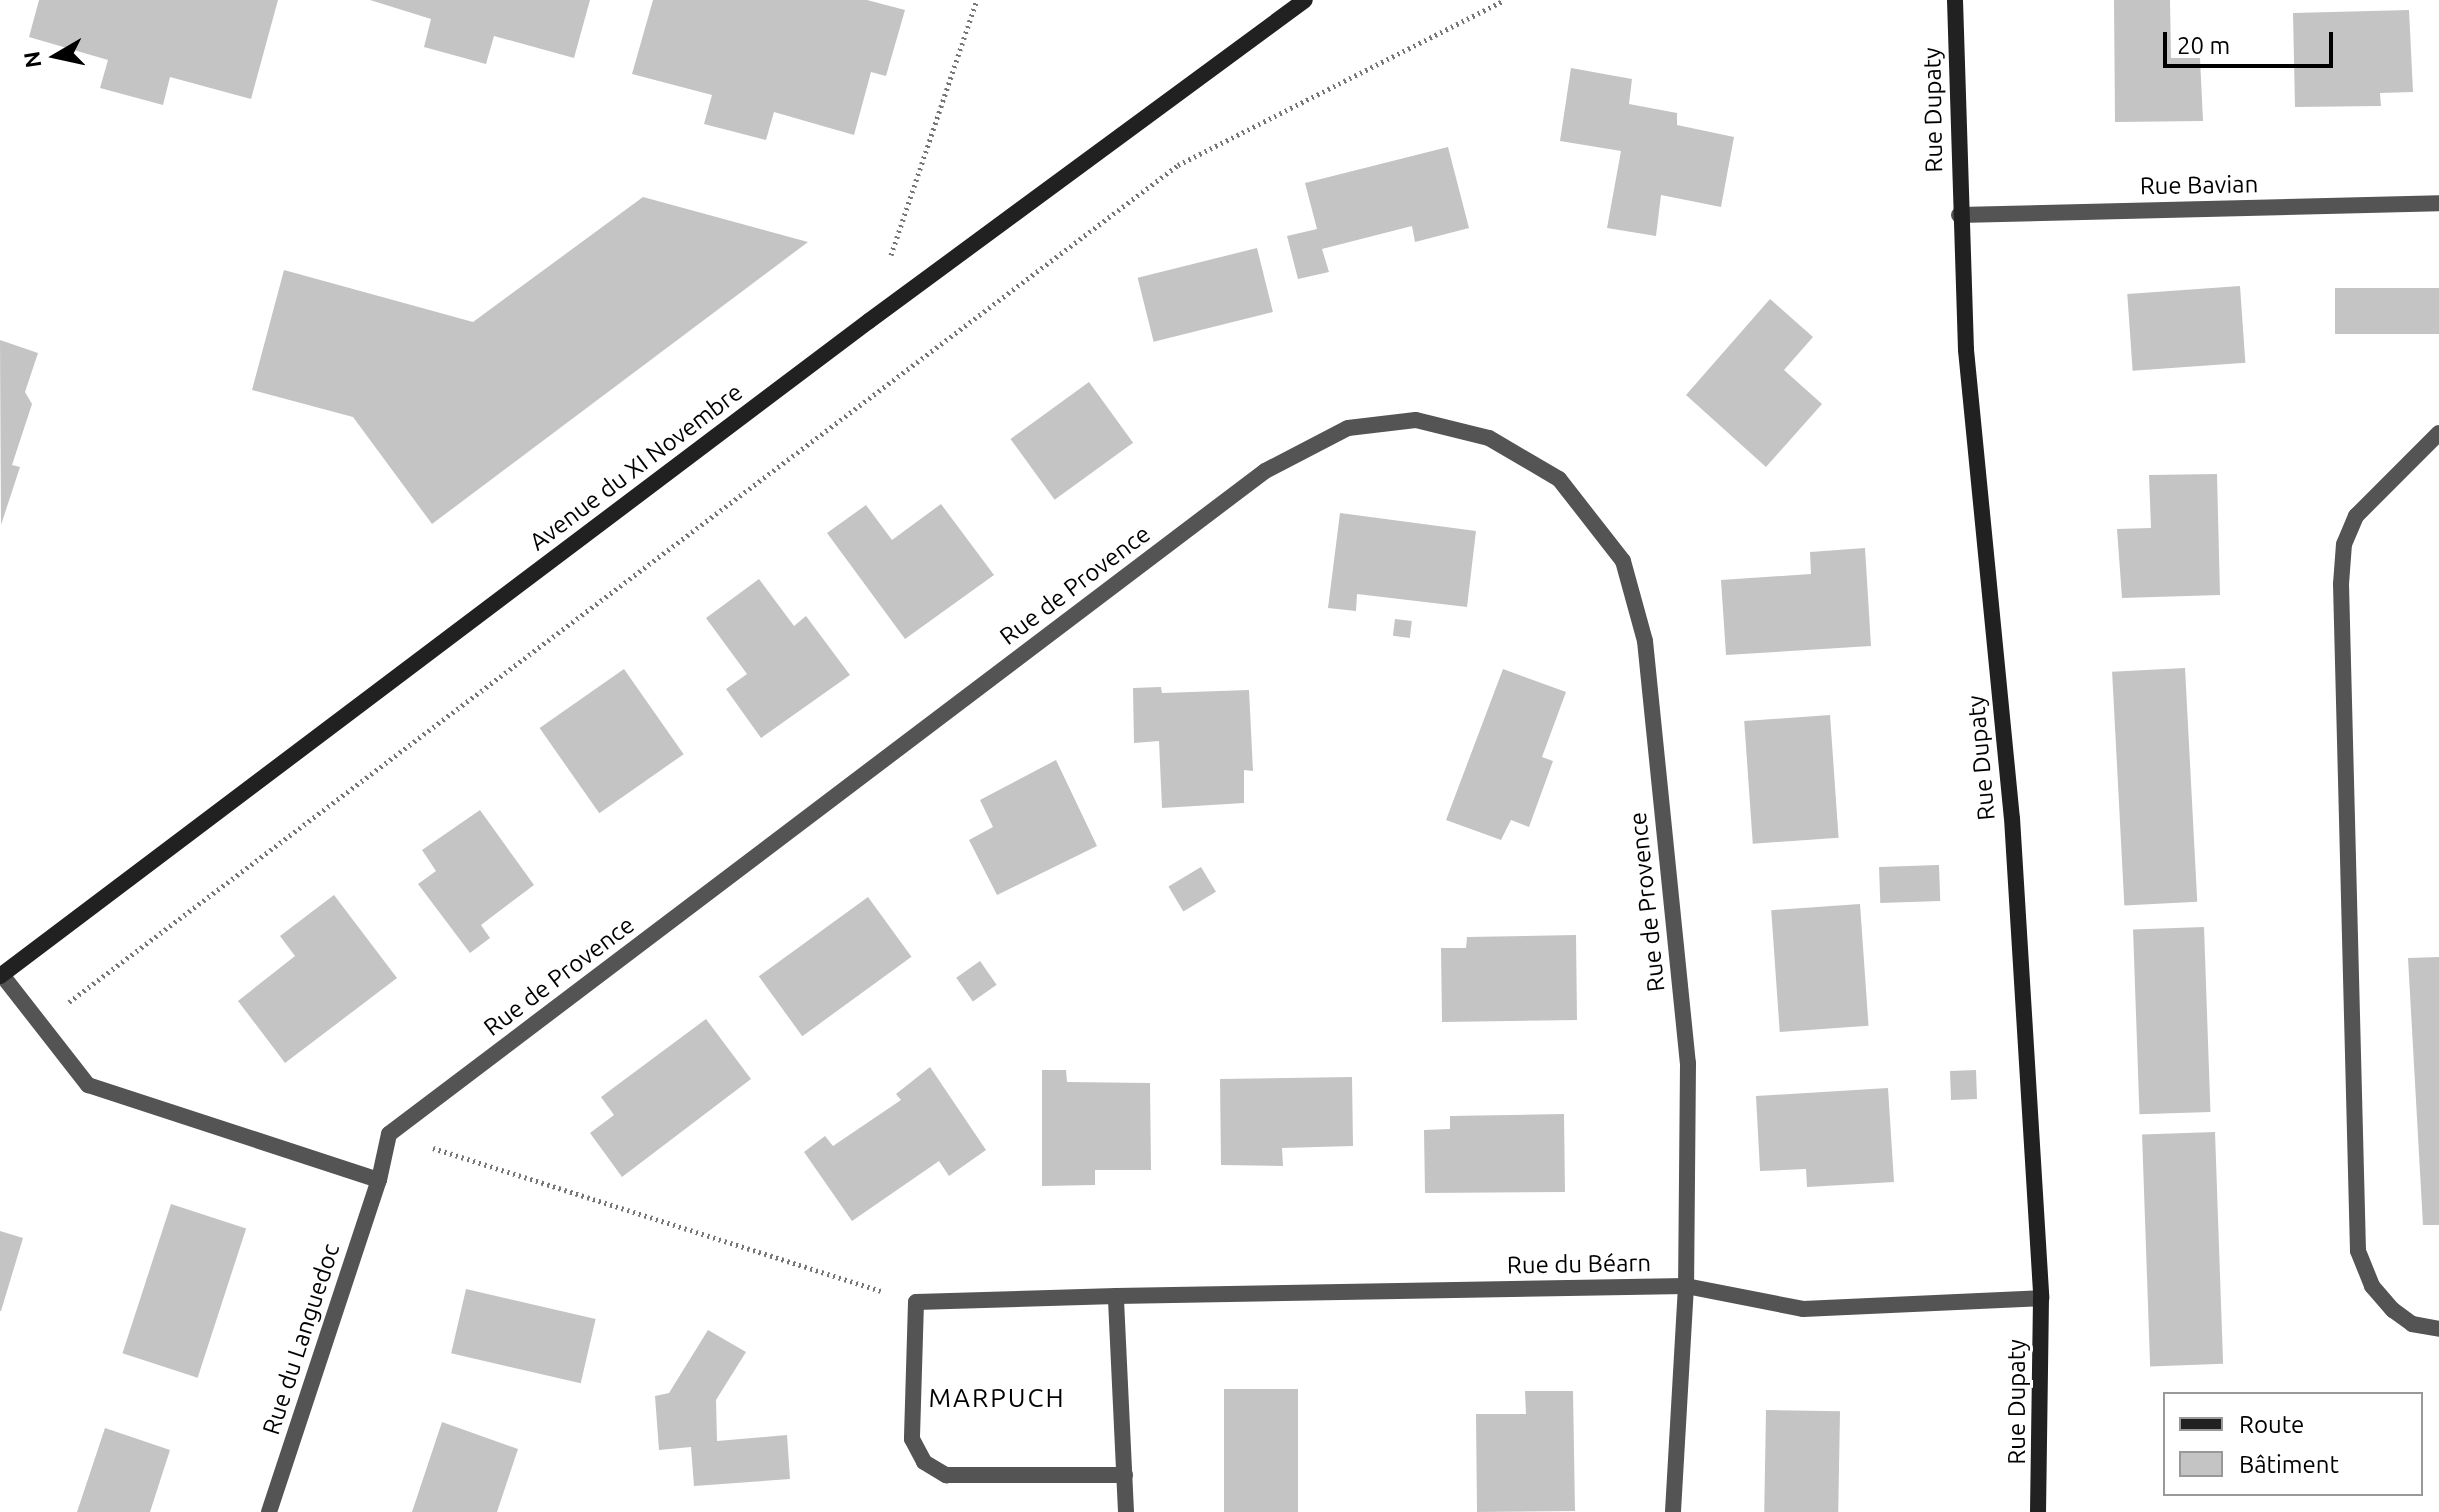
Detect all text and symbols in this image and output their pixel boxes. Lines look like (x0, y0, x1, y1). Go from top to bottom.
north arrow (16, 16, 96, 96)
scale bar (2167, 16, 2337, 66)
text: 20 m (2177, 32, 2230, 59)
street label: Rue Dupaty (1918, 47, 1948, 173)
text: N (18, 50, 45, 70)
street label: Rue Bavian (2139, 170, 2259, 200)
street label: Avenue du XI Novembre (524, 378, 748, 556)
street label: Rue de Provence (994, 519, 1156, 651)
street label: Rue Dupaty (1961, 694, 2001, 822)
street label: Rue de Provence (1623, 811, 1671, 993)
street label: Rue de Provence (478, 910, 640, 1042)
street label: Rue du Languedoc (257, 1240, 345, 1438)
street label: Rue du Béarn (1507, 1248, 1651, 1280)
street label: Rue Dupaty (2003, 1339, 2031, 1465)
district label: MARPUCH (928, 1382, 1066, 1414)
legend (2163, 1392, 2423, 1496)
text: Route (2239, 1411, 2304, 1438)
text: Bâtiment (2239, 1451, 2339, 1478)

